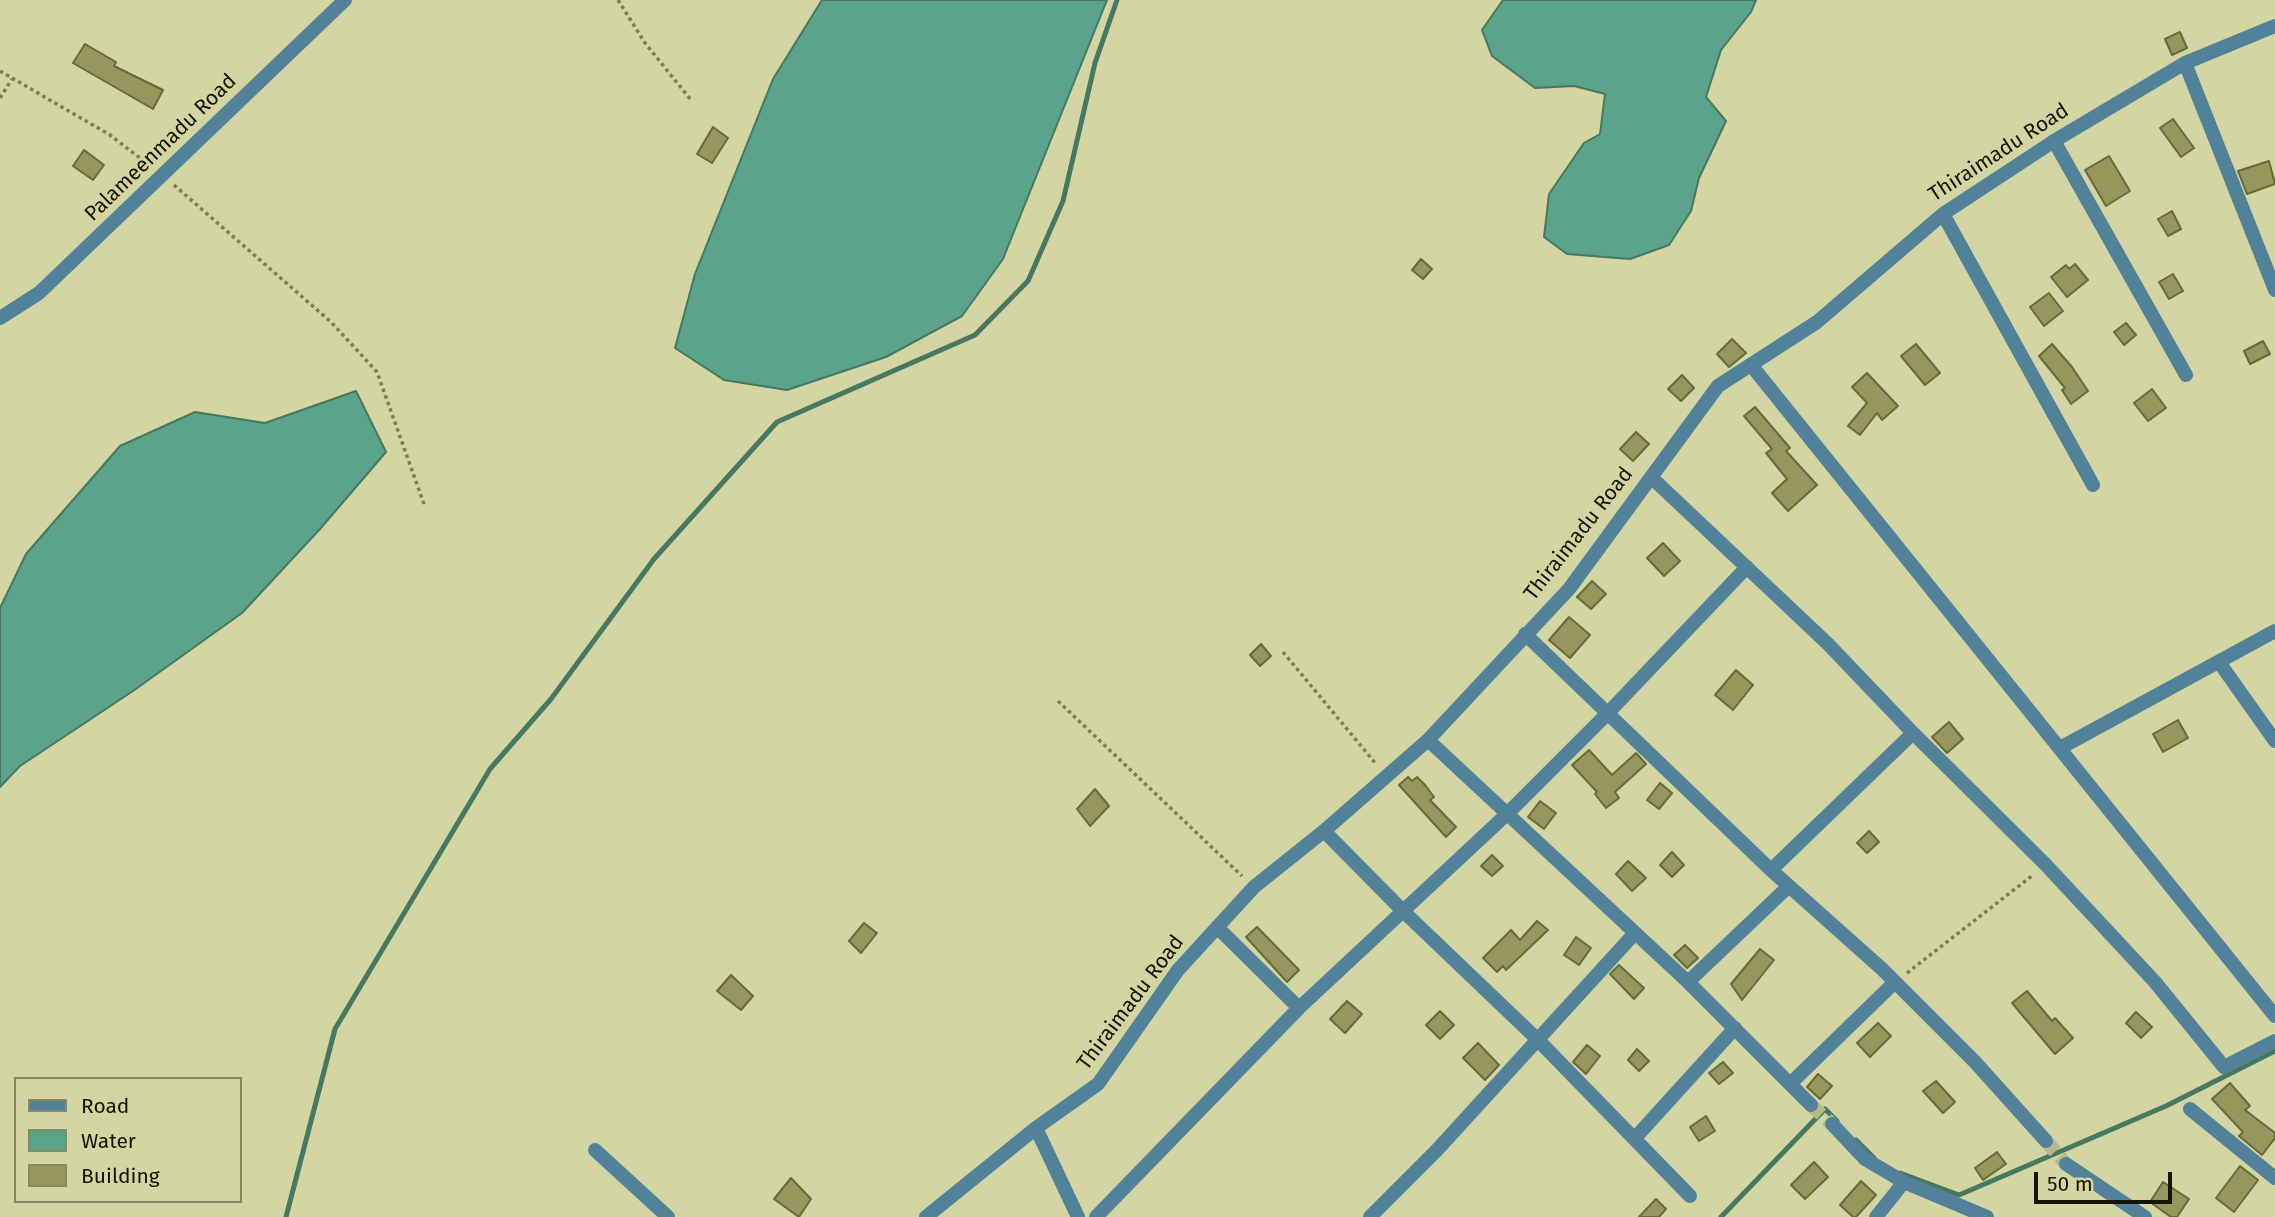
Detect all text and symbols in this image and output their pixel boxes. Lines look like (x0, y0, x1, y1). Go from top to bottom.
street label: Palameenmadu Road (80, 69, 242, 227)
street label: Thiraimadu Road (1924, 98, 2074, 208)
street label: Thiraimadu Road (1519, 462, 1639, 606)
street label: Thiraimadu Road (1072, 931, 1190, 1075)
legend (14, 1077, 242, 1203)
text: Road (81, 1093, 129, 1119)
text: Water (81, 1128, 136, 1154)
scale bar (2037, 1158, 2175, 1202)
text: Building (81, 1163, 160, 1189)
text: 50 m (2047, 1171, 2093, 1197)

